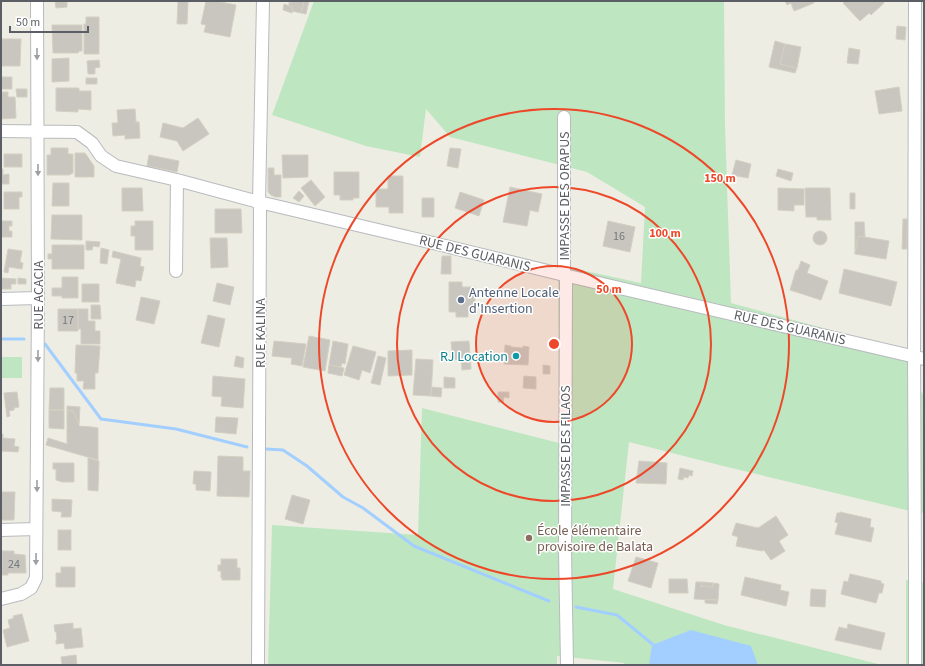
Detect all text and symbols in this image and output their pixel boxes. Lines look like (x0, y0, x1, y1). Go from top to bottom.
scale bar (10, 8, 88, 34)
text: 50 m (16, 14, 40, 31)
one-way arrow (34, 48, 40, 61)
street label: IMPASSE DES ORAPUS (555, 131, 575, 261)
one-way arrow (35, 164, 41, 177)
text: 150 m (704, 170, 736, 187)
text: 100 m (649, 225, 681, 242)
house number: 16 (613, 228, 625, 245)
street label: RUE DES GUARANIS (417, 230, 533, 277)
street label: RUE ACACIA (29, 260, 49, 330)
text: 50 m (596, 281, 622, 298)
place label: Antenne Locale d'Insertion (469, 283, 559, 319)
marker: Antenne Locale d'Insertion (456, 295, 466, 305)
street label: RUE KALINA (251, 298, 271, 368)
street label: RUE DES GUARANIS (732, 305, 848, 351)
house number: 17 (62, 312, 74, 329)
centre of rings (547, 337, 561, 351)
place label: RJ Location (440, 347, 508, 367)
one-way arrow (35, 350, 41, 363)
marker: RJ Location (511, 351, 521, 361)
street label: IMPASSE DES FILAOS (556, 385, 576, 507)
one-way arrow (34, 480, 40, 493)
place label: École élémentaire provisoire de Balata (537, 521, 653, 557)
marker: École élémentaire provisoire de Balata (524, 533, 534, 543)
one-way arrow (33, 553, 39, 566)
house number: 24 (8, 556, 20, 573)

